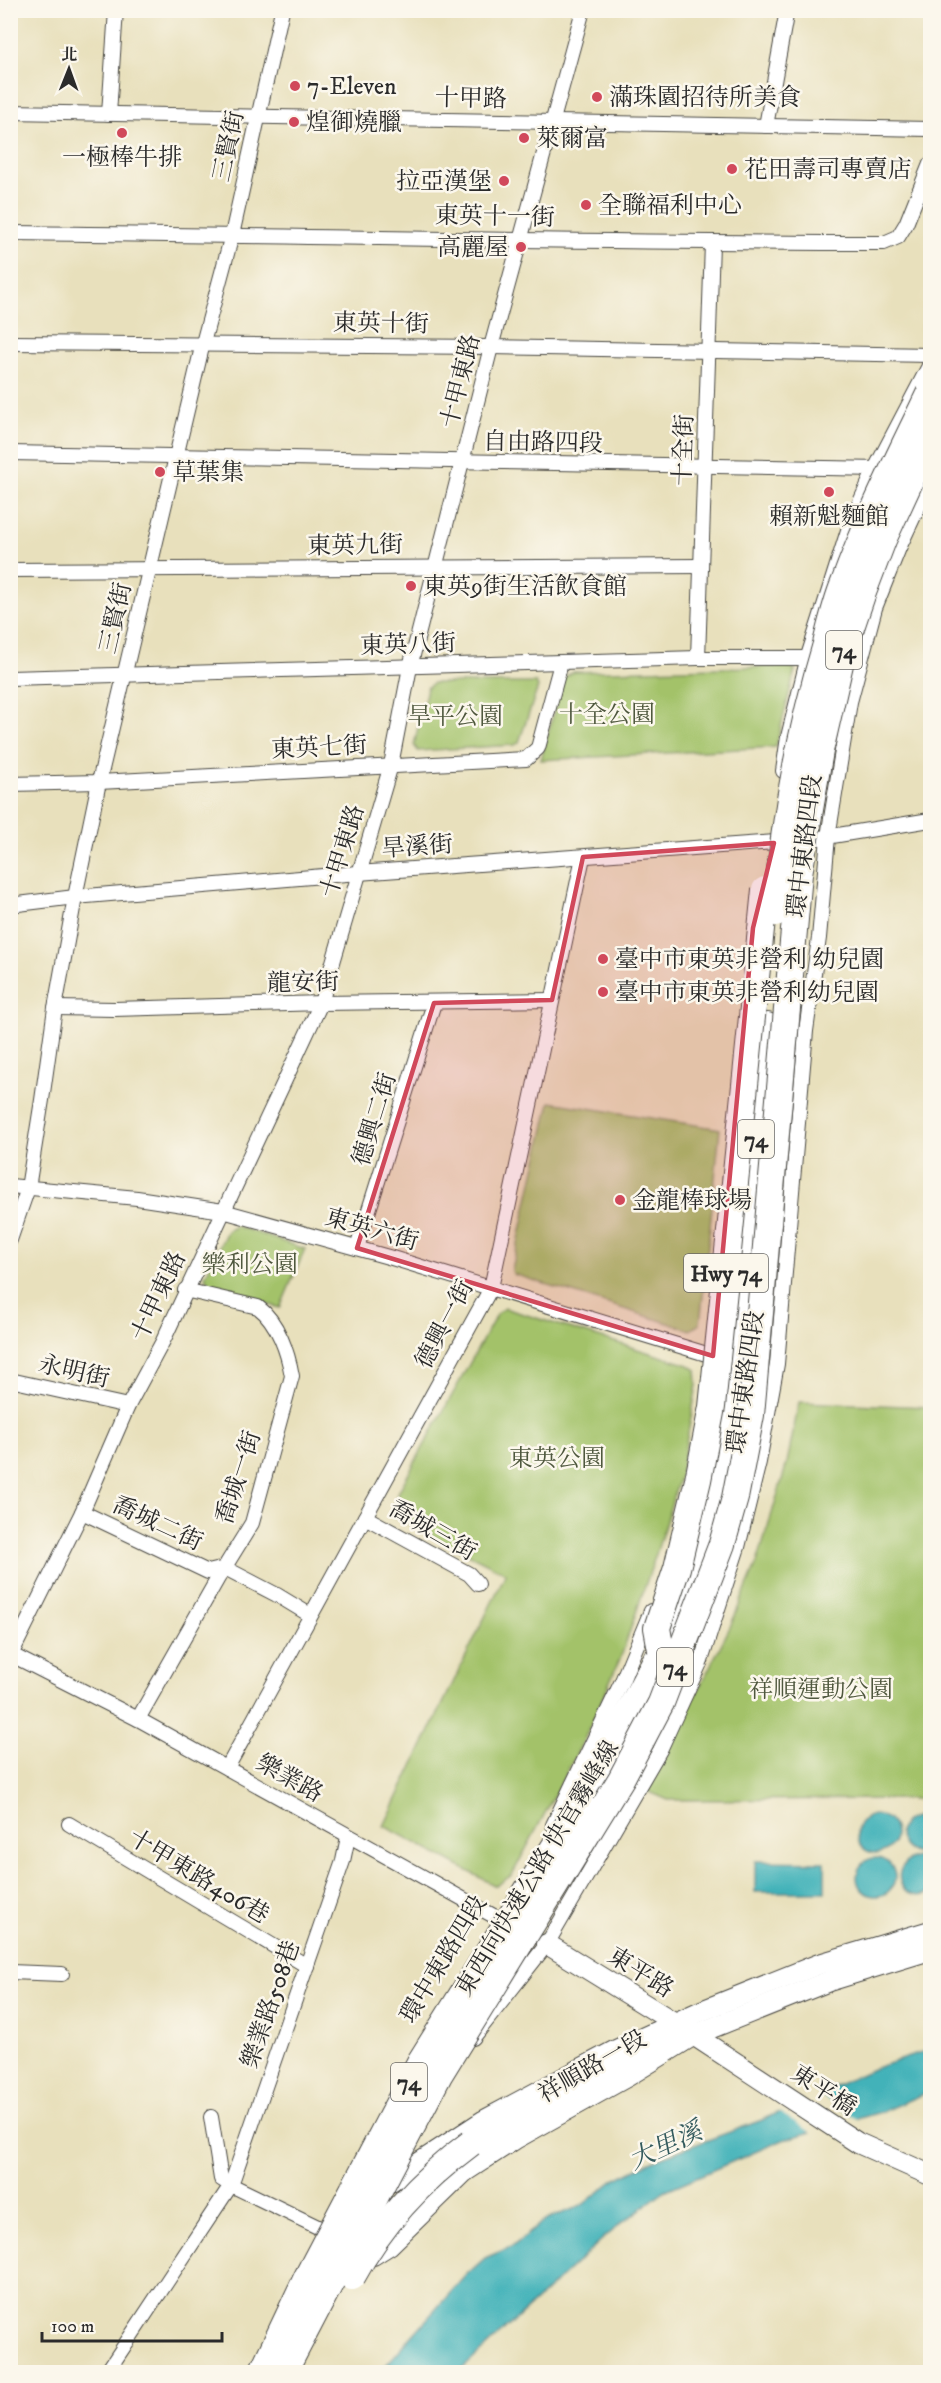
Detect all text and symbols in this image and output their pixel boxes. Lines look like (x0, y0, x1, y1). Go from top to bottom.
north arrow (39, 39, 99, 99)
text: 北 (61, 45, 77, 65)
place label: 7-Eleven (307, 72, 397, 102)
marker: 7-Eleven (288, 79, 302, 93)
street label: 十甲路 (435, 83, 507, 115)
place label: 滿珠園招待所美食 (609, 83, 801, 113)
marker: 滿珠園招待所美食 (590, 90, 604, 104)
street label: 三賢街 (207, 108, 251, 185)
place label: 煌御燒臘 (306, 108, 402, 138)
marker: 煌御燒臘 (287, 115, 301, 129)
place label: 萊爾富 (536, 124, 608, 154)
marker: 一極棒牛排 (115, 126, 129, 140)
marker: 萊爾富 (517, 131, 531, 145)
place label: 一極棒牛排 (62, 143, 182, 173)
place label: 花田壽司專賣店 (744, 155, 912, 185)
marker: 花田壽司專賣店 (725, 162, 739, 176)
place label: 拉亞漢堡 (396, 167, 492, 197)
marker: 拉亞漢堡 (497, 174, 511, 188)
place label: 全聯福利中心 (598, 191, 742, 221)
marker: 全聯福利中心 (579, 198, 593, 212)
street label: 東英十一街 (435, 201, 555, 233)
place label: 高麗屋 (437, 233, 509, 263)
marker: 高麗屋 (514, 240, 528, 254)
street label: 東英十街 (333, 308, 429, 340)
street label: 十甲東路 (435, 331, 487, 431)
street label: 十全街 (668, 414, 700, 487)
street label: 自由路四段 (483, 427, 603, 459)
place label: 草葉集 (172, 458, 244, 488)
marker: 草葉集 (153, 465, 167, 479)
marker: 賴新魁麵館 (822, 485, 836, 499)
place label: 賴新魁麵館 (769, 502, 889, 532)
street label: 東英九街 (307, 530, 403, 562)
place label: 東英9街生活飲食館 (423, 572, 627, 602)
marker: 東英9街生活飲食館 (404, 579, 418, 593)
street label: 三賢街 (93, 580, 139, 657)
street label: 東英八街 (360, 628, 457, 662)
road number: 74 (826, 631, 862, 669)
park label: 十全公園 (559, 700, 655, 730)
park label: 旱平公園 (407, 702, 503, 732)
street label: 東英七街 (270, 731, 368, 765)
street label: 環中東路四段 (781, 773, 829, 919)
street label: 十甲東路 (315, 801, 371, 902)
street label: 旱溪街 (380, 830, 454, 864)
place label: 臺中市東英非營利 幼兒園 (615, 945, 884, 975)
marker: 臺中市東英非營利 幼兒園 (596, 952, 610, 966)
street label: 龍安街 (267, 967, 339, 999)
place label: 臺中市東英非營利幼兒園 (615, 978, 879, 1008)
marker: 臺中市東英非營利幼兒園 (596, 985, 610, 999)
street label: 德興二街 (347, 1069, 403, 1170)
road number: 74 (738, 1120, 774, 1158)
place label: 金龍棒球場 (632, 1186, 752, 1216)
marker: 金龍棒球場 (613, 1193, 627, 1207)
street label: 東英六街 (321, 1202, 422, 1258)
street label: 十甲東路 (125, 1247, 193, 1346)
park label: 樂利公園 (202, 1250, 298, 1280)
road number: Hwy 74 (684, 1254, 768, 1292)
street label: 德興一街 (409, 1275, 481, 1374)
street label: 環中東路四段 (721, 1309, 771, 1456)
street label: 永明街 (35, 1349, 112, 1395)
street label: 喬城一街 (210, 1427, 268, 1528)
park label: 東英公園 (509, 1444, 605, 1474)
street label: 喬城二街 (108, 1490, 207, 1558)
street label: 喬城三街 (383, 1494, 482, 1568)
road number: 74 (657, 1648, 693, 1686)
park label: 祥順運動公園 (749, 1675, 893, 1705)
street label: 東西向快速公路 快官霧峰線 (450, 1735, 626, 2002)
street label: 樂業路 (251, 1748, 328, 1809)
street label: 十甲東路406巷 (123, 1823, 274, 1931)
street label: 環中東路四段 (394, 1890, 494, 2029)
street label: 樂業路508巷 (235, 1937, 307, 2072)
street label: 東平路 (602, 1941, 679, 2005)
street label: 祥順路一段 (533, 2024, 652, 2110)
street label: 東平橋 (785, 2059, 862, 2123)
road number: 74 (391, 2063, 427, 2101)
water label: 大里溪 (623, 2114, 711, 2178)
scale bar (42, 2305, 222, 2343)
text: 100 m (51, 2316, 94, 2338)

